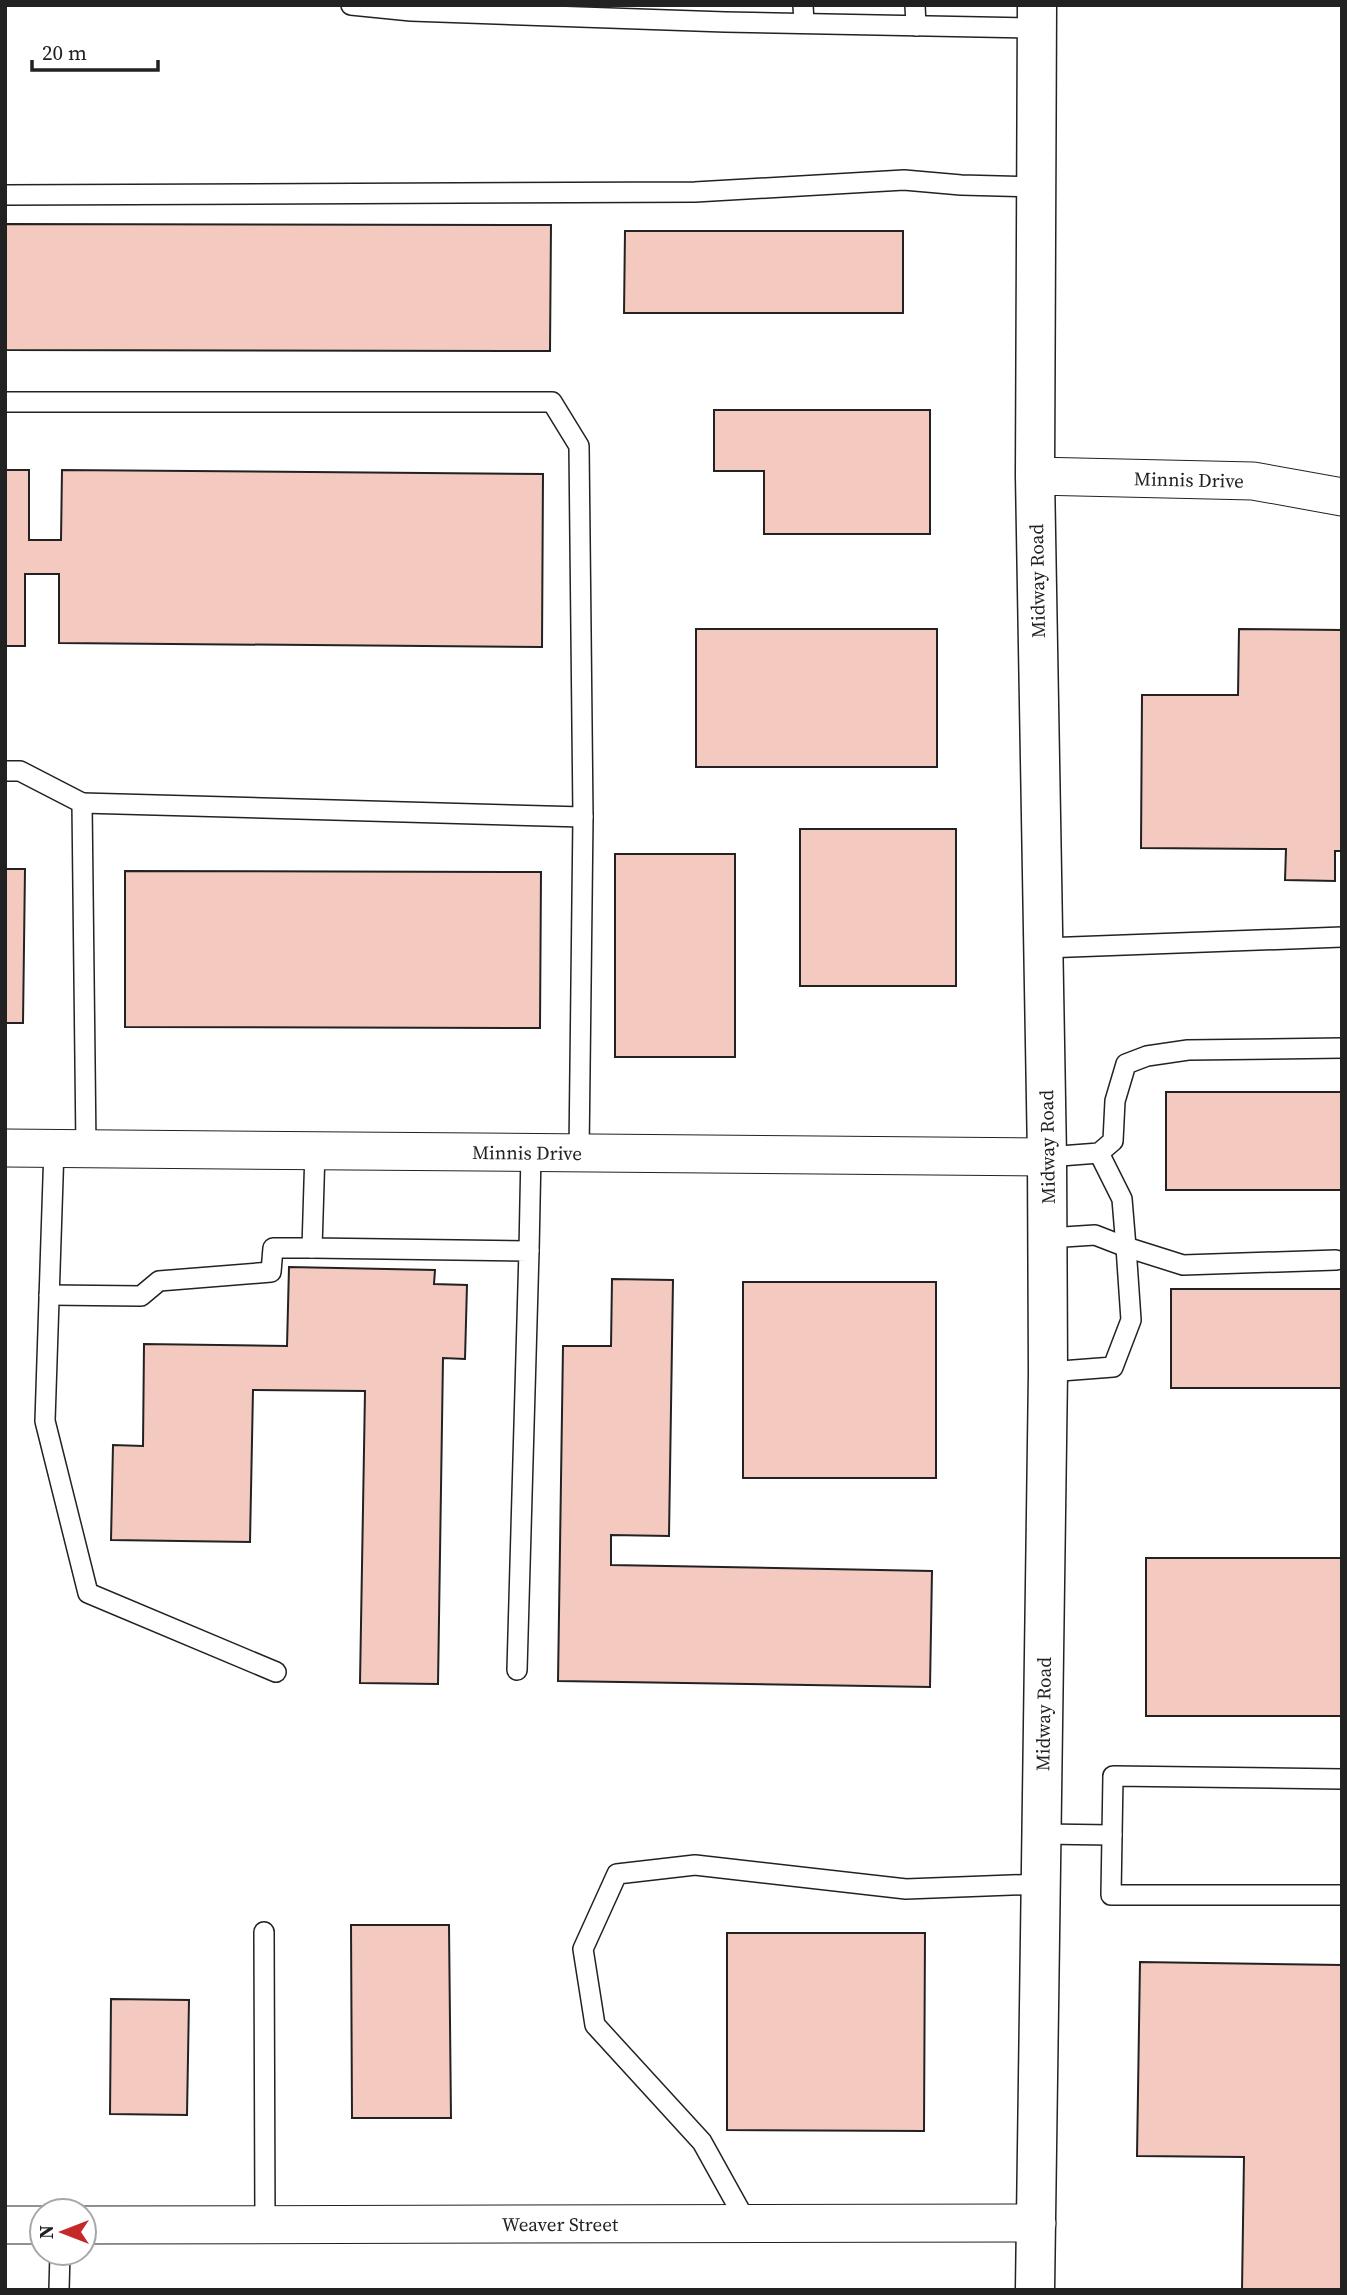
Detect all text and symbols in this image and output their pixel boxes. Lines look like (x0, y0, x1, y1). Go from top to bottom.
scale bar (32, 28, 158, 72)
text: 20 m (42, 38, 87, 67)
street label: Minnis Drive (1134, 465, 1244, 494)
street label: Midway Road (1023, 523, 1051, 638)
street label: Midway Road (1033, 1089, 1061, 1204)
street label: Minnis Drive (472, 1139, 582, 1166)
street label: Midway Road (1029, 1656, 1057, 1771)
north arrow (28, 2197, 98, 2267)
street label: Weaver Street (502, 2211, 619, 2237)
text: N (33, 2225, 59, 2239)

